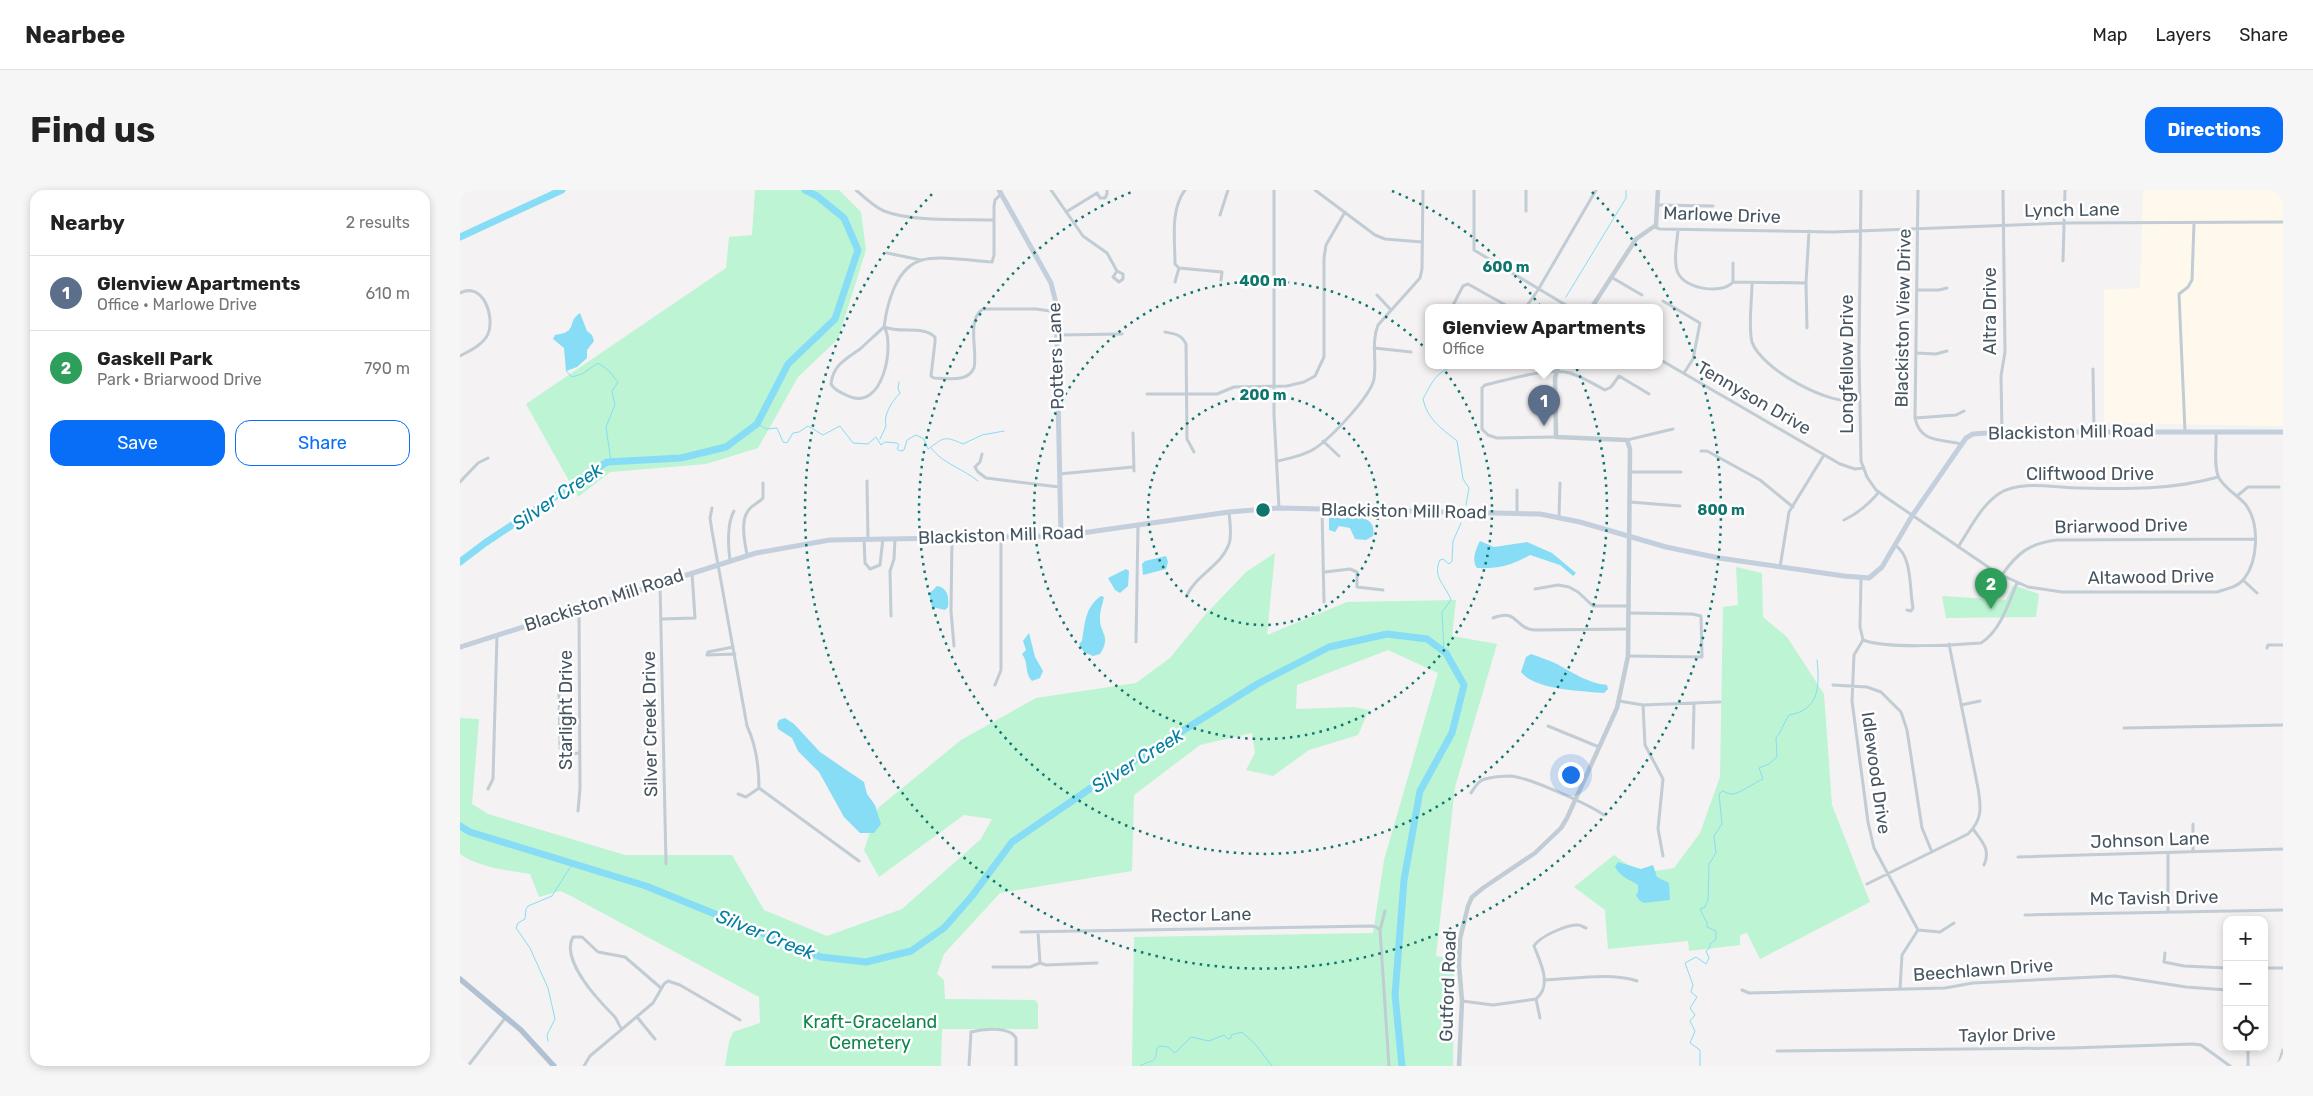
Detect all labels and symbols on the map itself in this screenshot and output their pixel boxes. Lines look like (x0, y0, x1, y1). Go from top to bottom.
street label: Lynch Lane (2024, 198, 2120, 222)
street label: Marlowe Drive (1663, 202, 1781, 228)
street label: Blackiston View Drive (1890, 228, 1916, 408)
text: 600 m (1482, 258, 1530, 276)
street label: Altra Drive (1979, 267, 2001, 355)
text: 400 m (1239, 272, 1287, 290)
street label: Longfellow Drive (1836, 294, 1858, 434)
street label: Potters Lane (1043, 302, 1069, 410)
street label: Tennyson Drive (1693, 356, 1815, 440)
pin: 1 (1528, 385, 1560, 426)
text: 200 m (1239, 386, 1287, 404)
street label: Blackiston Mill Road (1988, 420, 2154, 444)
water label: Silver Creek (508, 458, 607, 535)
street label: Cliftwood Drive (2026, 463, 2154, 485)
street label: Blackiston Mill Road (1321, 499, 1487, 523)
centre of rings (1254, 501, 1272, 519)
text: 800 m (1697, 501, 1745, 519)
street label: Briarwood Drive (2054, 514, 2188, 538)
street label: Blackiston Mill Road (918, 521, 1084, 549)
street label: Blackiston Mill Road (522, 564, 686, 636)
street label: Altawood Drive (2087, 565, 2215, 589)
pin: 2 (1975, 568, 2007, 609)
street label: Starlight Drive (555, 650, 577, 770)
street label: Silver Creek Drive (638, 651, 662, 797)
street label: Idlewood Drive (1857, 711, 1895, 835)
water label: Silver Creek (1087, 723, 1188, 798)
your location (1558, 762, 1584, 788)
street label: Johnson Lane (2090, 827, 2210, 853)
street label: Mc Tavish Drive (2089, 886, 2219, 910)
street label: Rector Lane (1150, 903, 1252, 927)
water label: Silver Creek (713, 904, 819, 965)
street label: Gutford Road (1435, 930, 1461, 1042)
street label: Beechlawn Drive (1912, 954, 2054, 986)
park label: Kraft-Graceland Cemetery (803, 1011, 937, 1054)
street label: Taylor Drive (1958, 1023, 2056, 1047)

